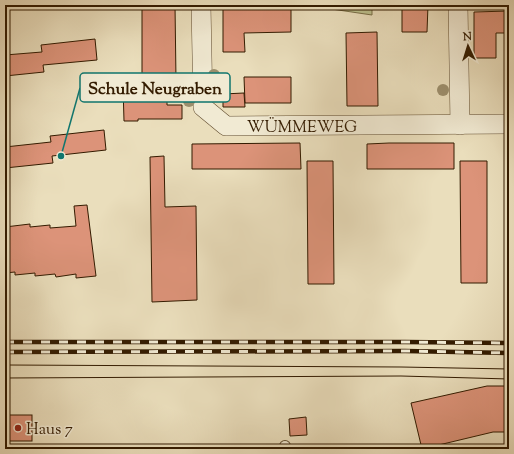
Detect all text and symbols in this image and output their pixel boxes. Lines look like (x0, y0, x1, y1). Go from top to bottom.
north arrow (448, 26, 488, 66)
text: N (461, 29, 473, 45)
callout: Schule Neugraben (80, 73, 230, 102)
text: Schule Neugraben (88, 78, 223, 102)
street label: WÜMMEWEG (247, 117, 357, 140)
place label: Haus 7 (26, 419, 73, 442)
marker: Haus 7 (13, 423, 23, 433)

